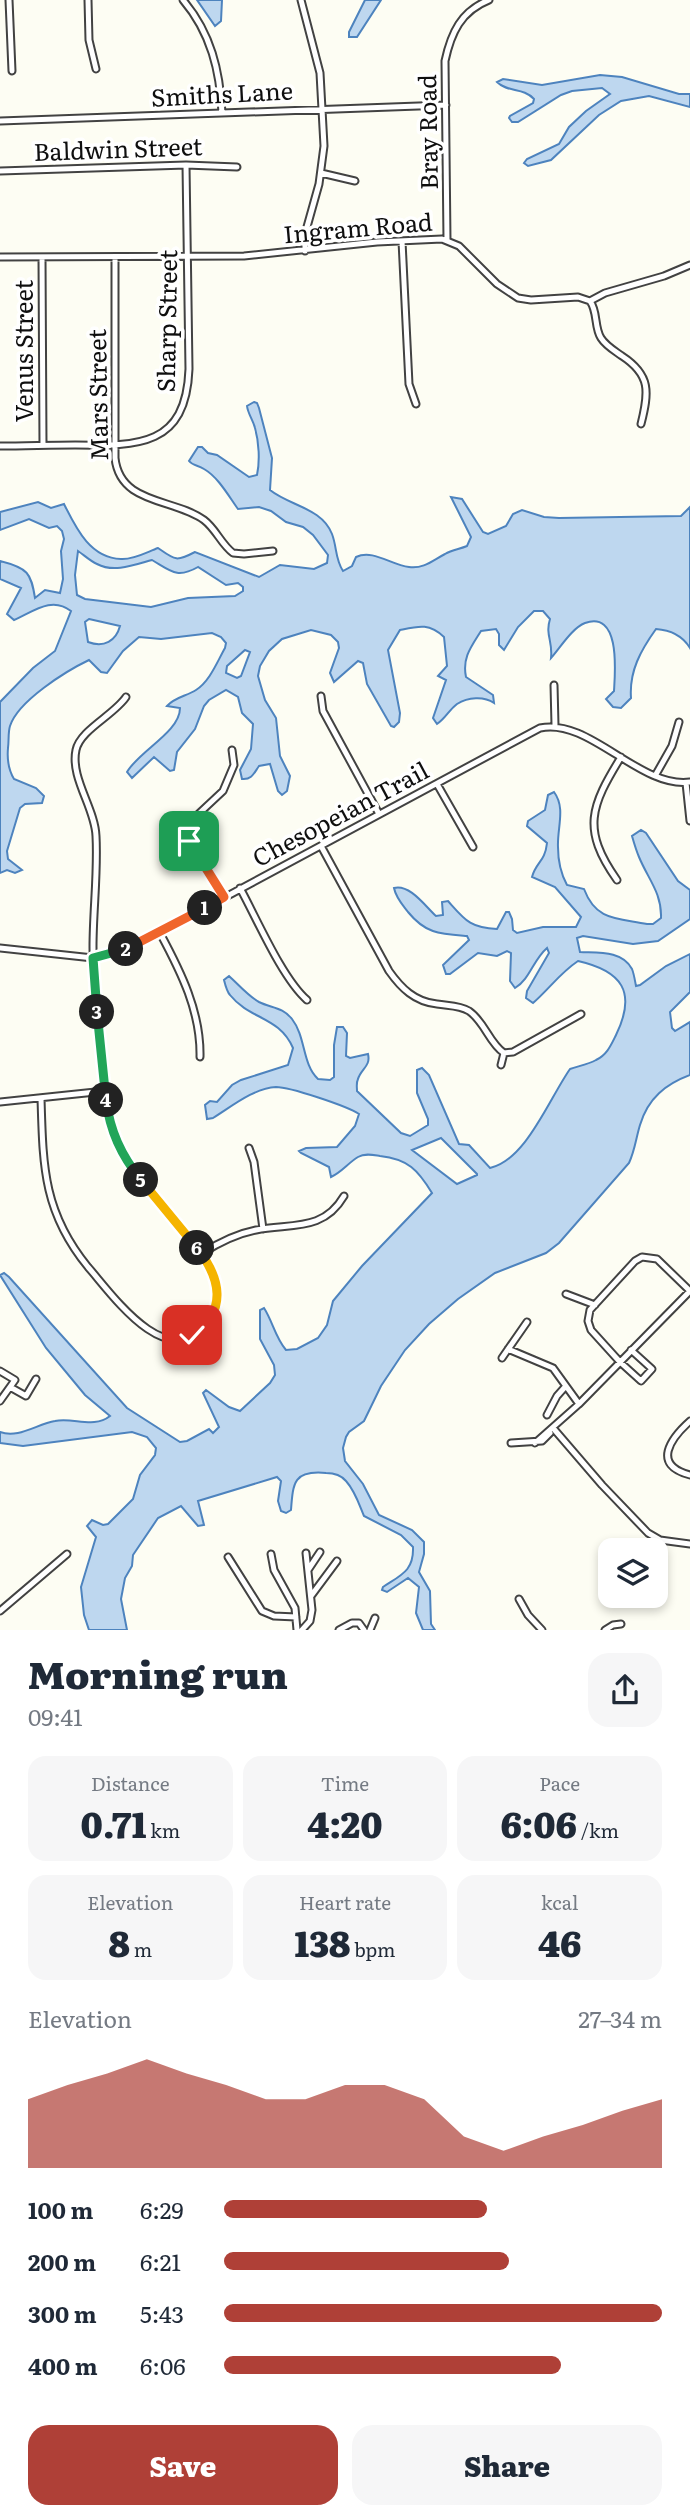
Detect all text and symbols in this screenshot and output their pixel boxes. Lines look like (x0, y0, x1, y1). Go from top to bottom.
street label: Smiths Lane (150, 71, 294, 114)
street label: Bray Road (408, 74, 445, 190)
street label: Baldwin Street (33, 127, 203, 168)
street label: Ingram Road (282, 203, 434, 250)
street label: Sharp Street (147, 249, 184, 393)
street label: Venus Street (5, 280, 40, 422)
street label: Mars Street (78, 328, 115, 461)
street label: Chesopeian Trail (245, 752, 434, 874)
pin (159, 811, 219, 871)
icon: arrive (170, 822, 208, 860)
pin: 1 (188, 890, 222, 926)
text: 1 (201, 893, 208, 921)
pin: 2 (108, 932, 144, 967)
text: 2 (120, 934, 131, 962)
pin: 3 (80, 995, 114, 1030)
text: 3 (91, 997, 102, 1025)
pin: 4 (88, 1082, 124, 1118)
text: 4 (100, 1085, 111, 1113)
pin: 5 (124, 1162, 158, 1198)
text: 5 (135, 1165, 146, 1193)
pin: 6 (180, 1230, 214, 1266)
text: 6 (191, 1233, 202, 1261)
pin (162, 1305, 222, 1365)
icon: check (173, 1316, 211, 1354)
map controls (598, 1538, 668, 1608)
button: layers (598, 1538, 668, 1608)
text: Morning run (28, 1644, 288, 1701)
button: share (588, 1653, 662, 1727)
text: 09:41 (28, 1699, 83, 1733)
text: Distance (91, 1769, 170, 1797)
text: Time (321, 1769, 369, 1797)
text: Pace (539, 1769, 580, 1797)
text: 0.71 (81, 1797, 146, 1849)
text: 4:20 (307, 1797, 383, 1849)
text: 6:06 (500, 1797, 577, 1849)
text: km (146, 1816, 180, 1844)
text: /km (577, 1816, 619, 1844)
text: Elevation (87, 1888, 173, 1916)
text: Heart rate (299, 1888, 391, 1916)
text: kcal (541, 1888, 578, 1916)
text: 8 (109, 1916, 130, 1968)
text: 138 (295, 1916, 350, 1968)
text: 46 (538, 1916, 581, 1968)
text: m (130, 1935, 152, 1963)
text: bpm (350, 1935, 395, 1963)
text: Elevation (28, 2001, 132, 2035)
text: 27–34 m (578, 2001, 662, 2035)
text: 100 m (28, 2192, 93, 2226)
text: 6:29 (140, 2192, 183, 2226)
text: 200 m (28, 2244, 96, 2278)
text: 6:21 (140, 2244, 181, 2278)
text: 300 m (28, 2296, 97, 2330)
text: 5:43 (140, 2296, 184, 2330)
text: 400 m (28, 2348, 98, 2382)
text: 6:06 (140, 2348, 186, 2382)
button: Save (28, 2425, 338, 2505)
button: Share (352, 2425, 662, 2505)

